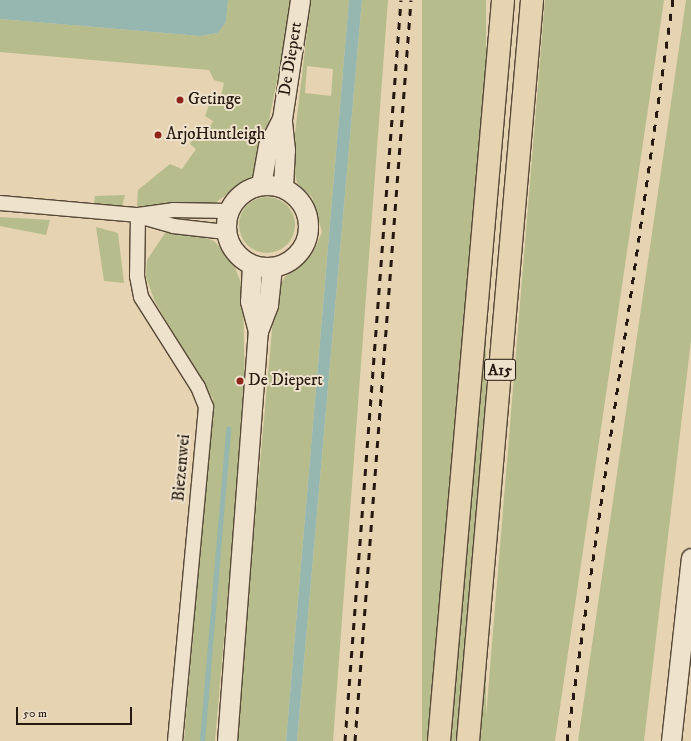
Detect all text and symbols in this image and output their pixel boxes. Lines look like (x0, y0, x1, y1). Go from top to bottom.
street label: De Diepert (275, 20, 307, 98)
place label: Getinge (188, 90, 241, 110)
marker: Getinge (175, 95, 185, 105)
place label: ArjoHuntleigh (166, 125, 265, 145)
marker: ArjoHuntleigh (153, 130, 163, 140)
road number: A15 (484, 356, 516, 384)
place label: De Diepert (248, 371, 323, 391)
marker: De Diepert (235, 376, 245, 386)
street label: Biezenwei (169, 433, 195, 503)
scale bar (18, 699, 134, 725)
text: 50 m (23, 706, 47, 721)

